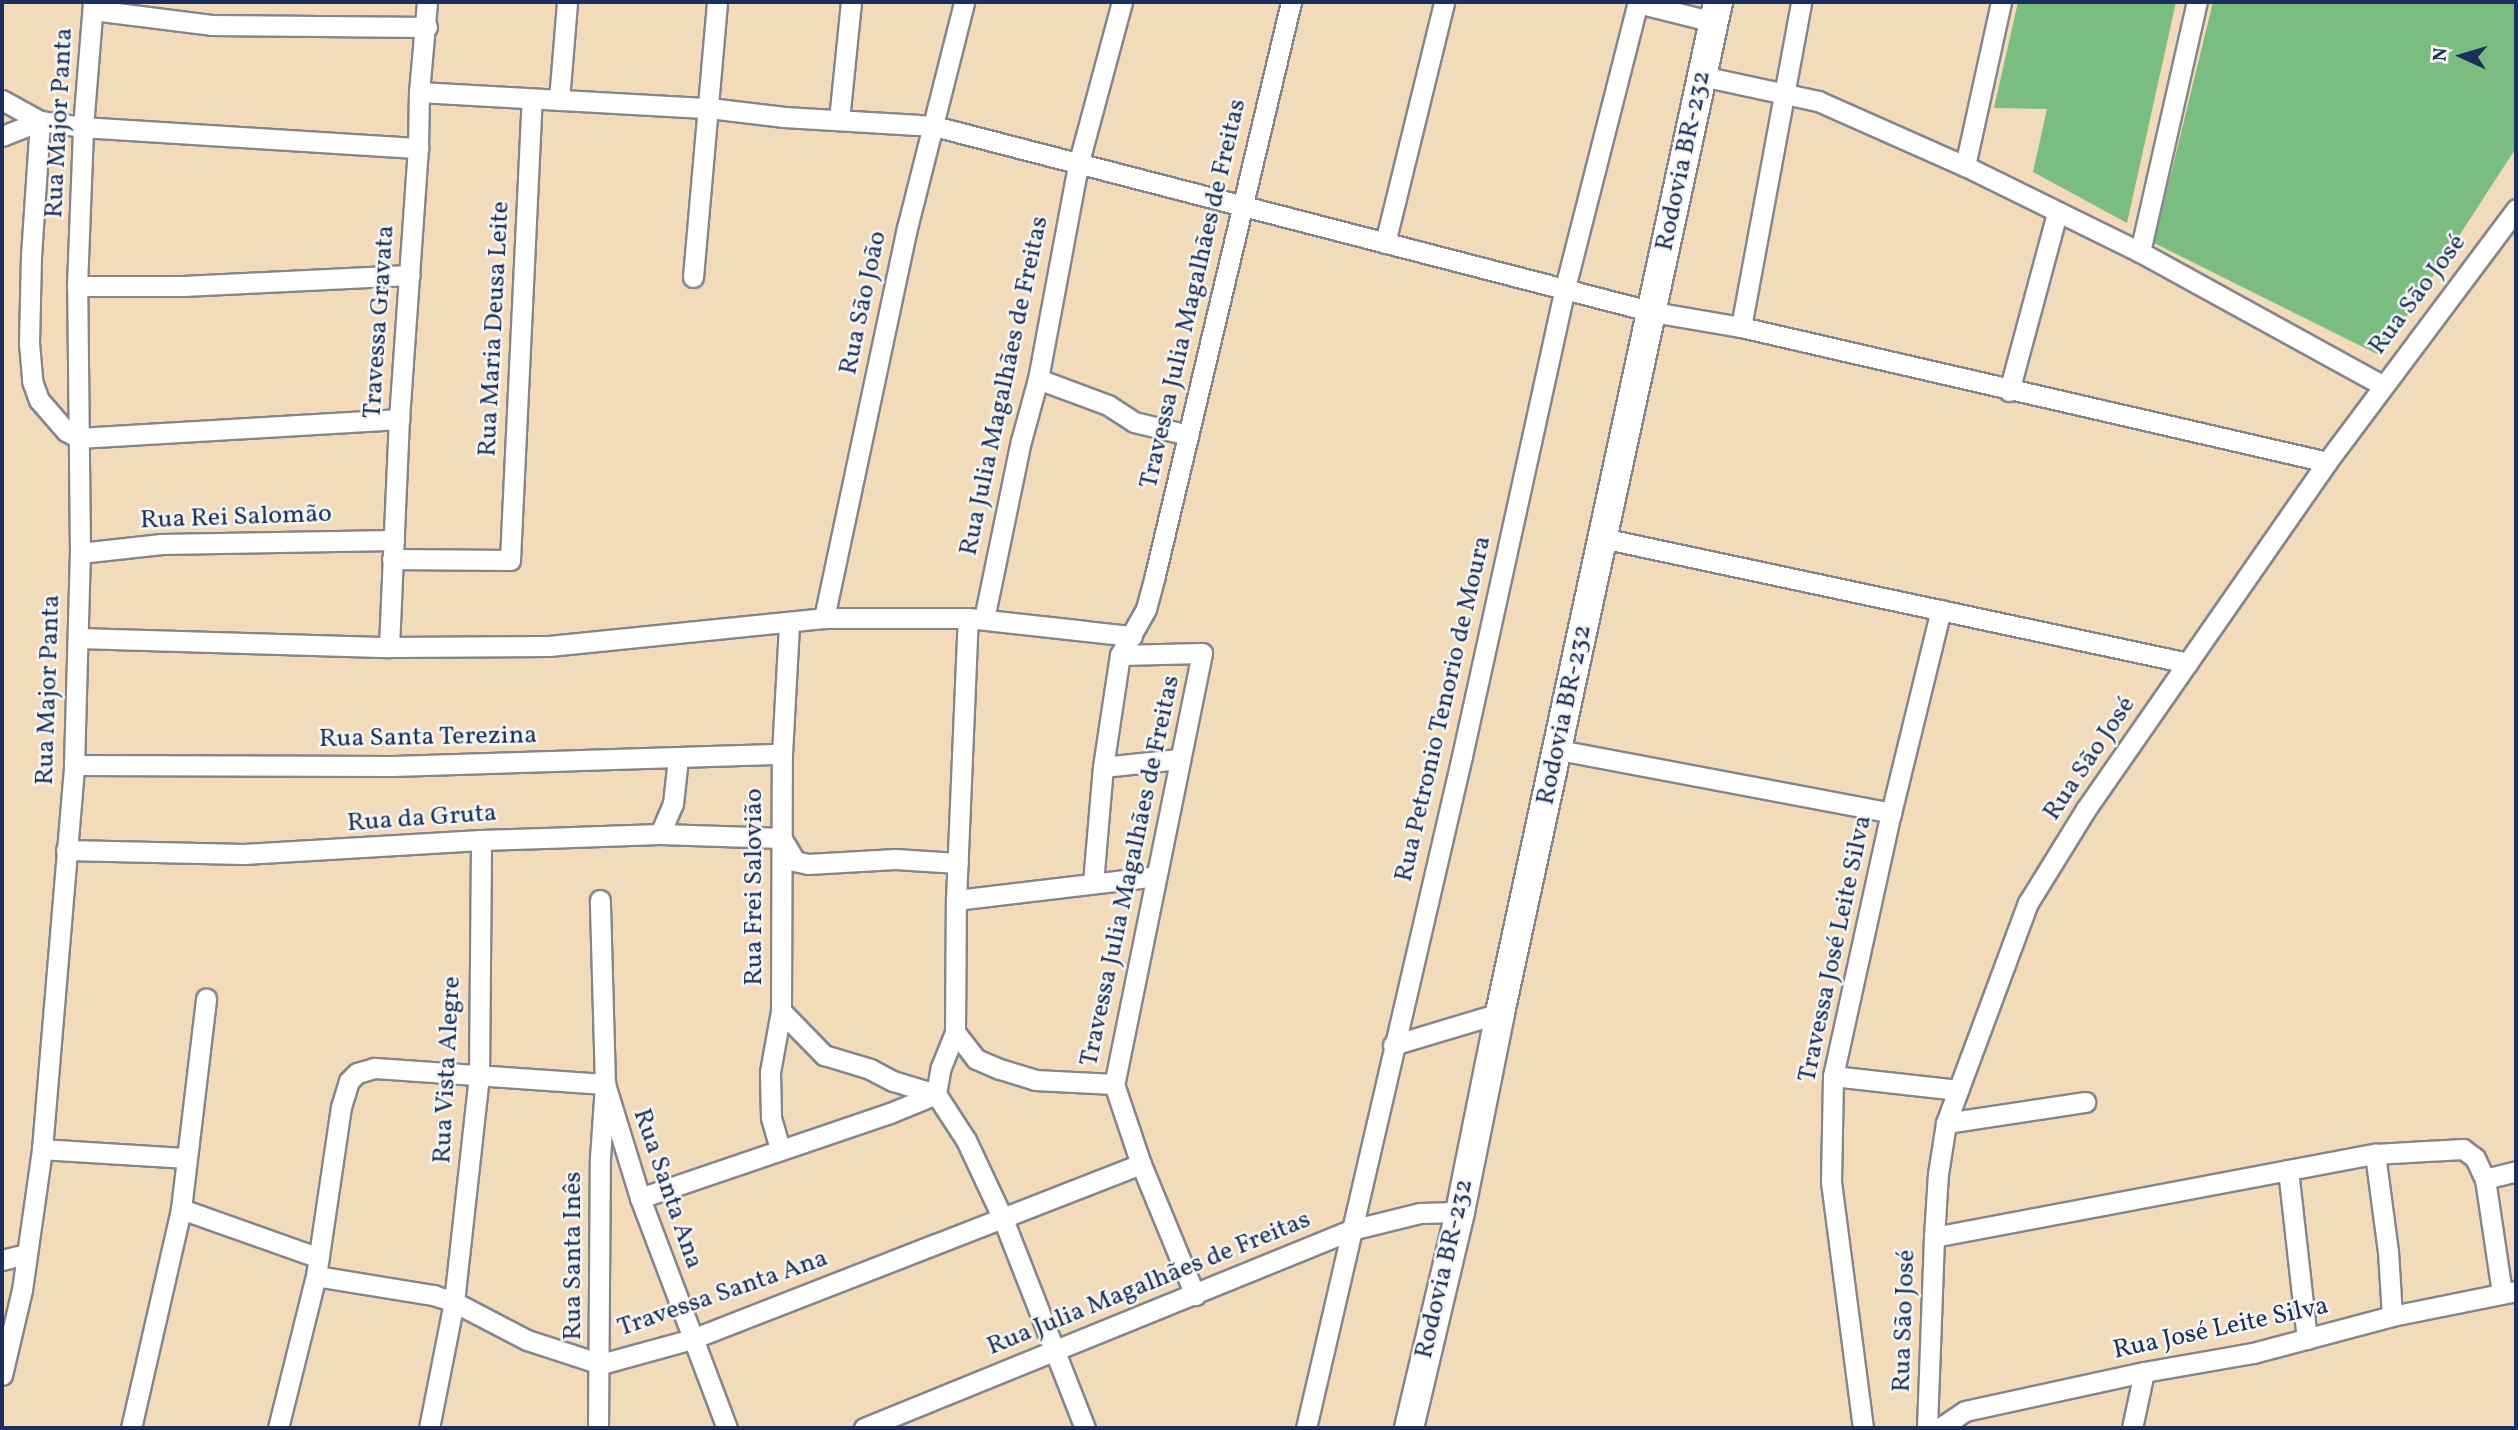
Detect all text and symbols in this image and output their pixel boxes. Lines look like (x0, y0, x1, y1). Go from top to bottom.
north arrow (2427, 21, 2497, 91)
street label: Rua Major Panta (39, 27, 81, 219)
text: N (2428, 47, 2455, 62)
street label: Rodovia BR-232 (1650, 68, 1718, 254)
street label: Travessa Julia Magalhães de Freitas (1134, 96, 1254, 492)
street label: Rua Maria Deusa Leite (473, 200, 517, 458)
street label: Rua Julia Magalhães de Freitas (954, 214, 1056, 558)
street label: Travessa Gravata (358, 224, 402, 420)
street label: Rua São João (834, 228, 894, 378)
street label: Rua São José (2363, 229, 2473, 361)
street label: Rua Rei Salomão (140, 499, 332, 537)
street label: Rua Petronio Tenorio de Moura (1389, 533, 1499, 885)
street label: Rua Major Panta (30, 594, 68, 786)
street label: Rodovia BR-232 (1531, 622, 1599, 808)
street label: Travessa Julia Magalhães de Freitas (1074, 673, 1188, 1069)
street label: Rua São José (2037, 691, 2143, 827)
street label: Rua Santa Terezina (318, 720, 538, 756)
street label: Rua Frei Salovião (739, 788, 771, 986)
street label: Rua da Gruta (346, 798, 498, 840)
street label: Travessa José Leite Silva (1792, 813, 1880, 1085)
street label: Rua Vista Alegre (427, 975, 469, 1165)
street label: Rua Santa Ana (625, 1105, 709, 1273)
street label: Rua Santa Inês (558, 1172, 590, 1340)
street label: Rodovia BR-232 (1409, 1176, 1481, 1362)
street label: Rua Julia Magalhães de Freitas (983, 1205, 1315, 1363)
street label: Travessa Santa Ana (614, 1243, 832, 1345)
street label: Rua São José (1887, 1249, 1923, 1393)
street label: Rua José Leite Silva (2110, 1291, 2332, 1367)

